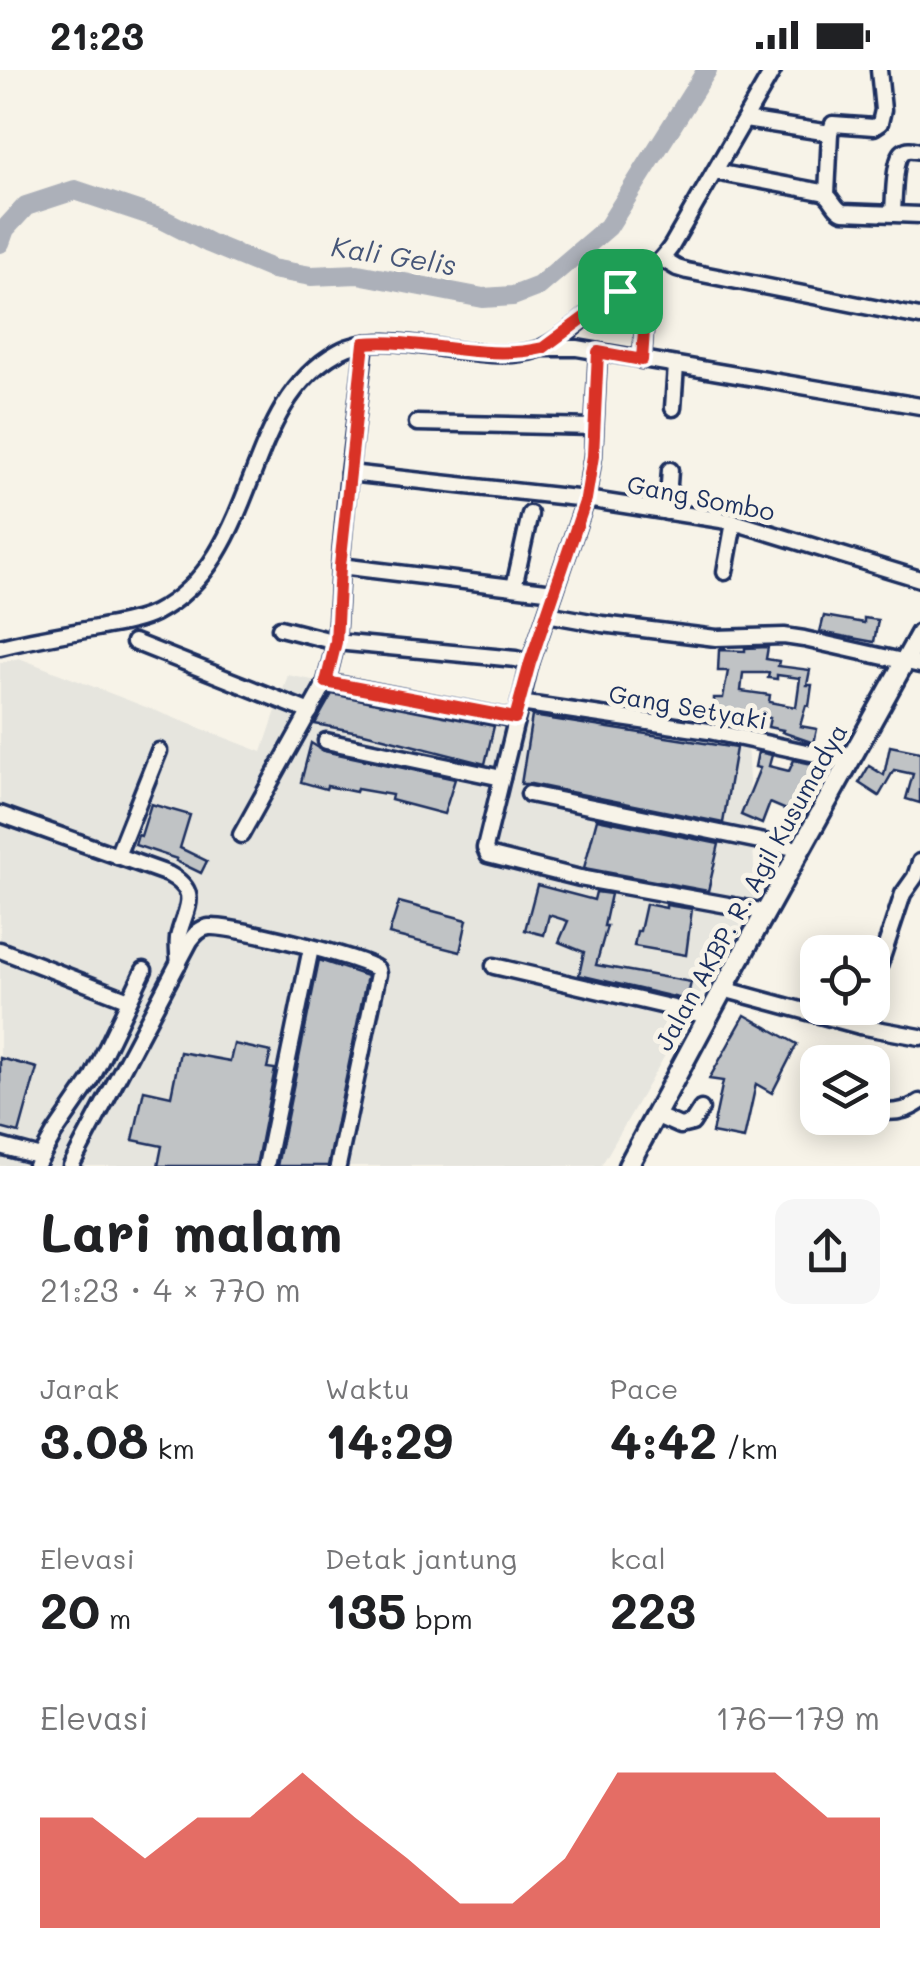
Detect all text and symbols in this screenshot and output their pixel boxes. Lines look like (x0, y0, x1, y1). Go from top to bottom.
text: 21:23 (50, 10, 144, 60)
water label: Kali Gelis (329, 227, 459, 283)
pin (578, 249, 663, 334)
icon: arrive (593, 264, 648, 319)
street label: Gang Sombo (625, 467, 778, 527)
street label: Gang Setyaki (606, 676, 770, 737)
street label: Jalan AKBP. R. Agil Kusumadya (647, 717, 854, 1056)
map controls (800, 935, 890, 1135)
button: locate (800, 935, 890, 1025)
button: layers (800, 1045, 890, 1135)
text: Lari malam (40, 1194, 342, 1266)
button: share (775, 1199, 880, 1304)
text: 21:23 · 4 × 770 m (40, 1268, 301, 1310)
text: Jarak (40, 1370, 119, 1406)
text: Waktu (325, 1370, 410, 1406)
text: Pace (610, 1370, 678, 1406)
text: 3.08 (40, 1406, 149, 1472)
text: 14:29 (325, 1406, 453, 1472)
text: 4:42 (610, 1406, 717, 1472)
text: km (149, 1430, 195, 1466)
text: /km (717, 1430, 778, 1466)
text: Elevasi (40, 1540, 135, 1576)
text: Detak jantung (325, 1540, 517, 1576)
text: kcal (610, 1540, 666, 1576)
text: 20 (40, 1576, 100, 1642)
text: 135 (325, 1576, 406, 1642)
text: 223 (610, 1576, 696, 1642)
text: m (100, 1600, 131, 1636)
text: bpm (406, 1600, 473, 1636)
text: Elevasi (40, 1696, 148, 1738)
text: 176–179 m (716, 1696, 880, 1738)

